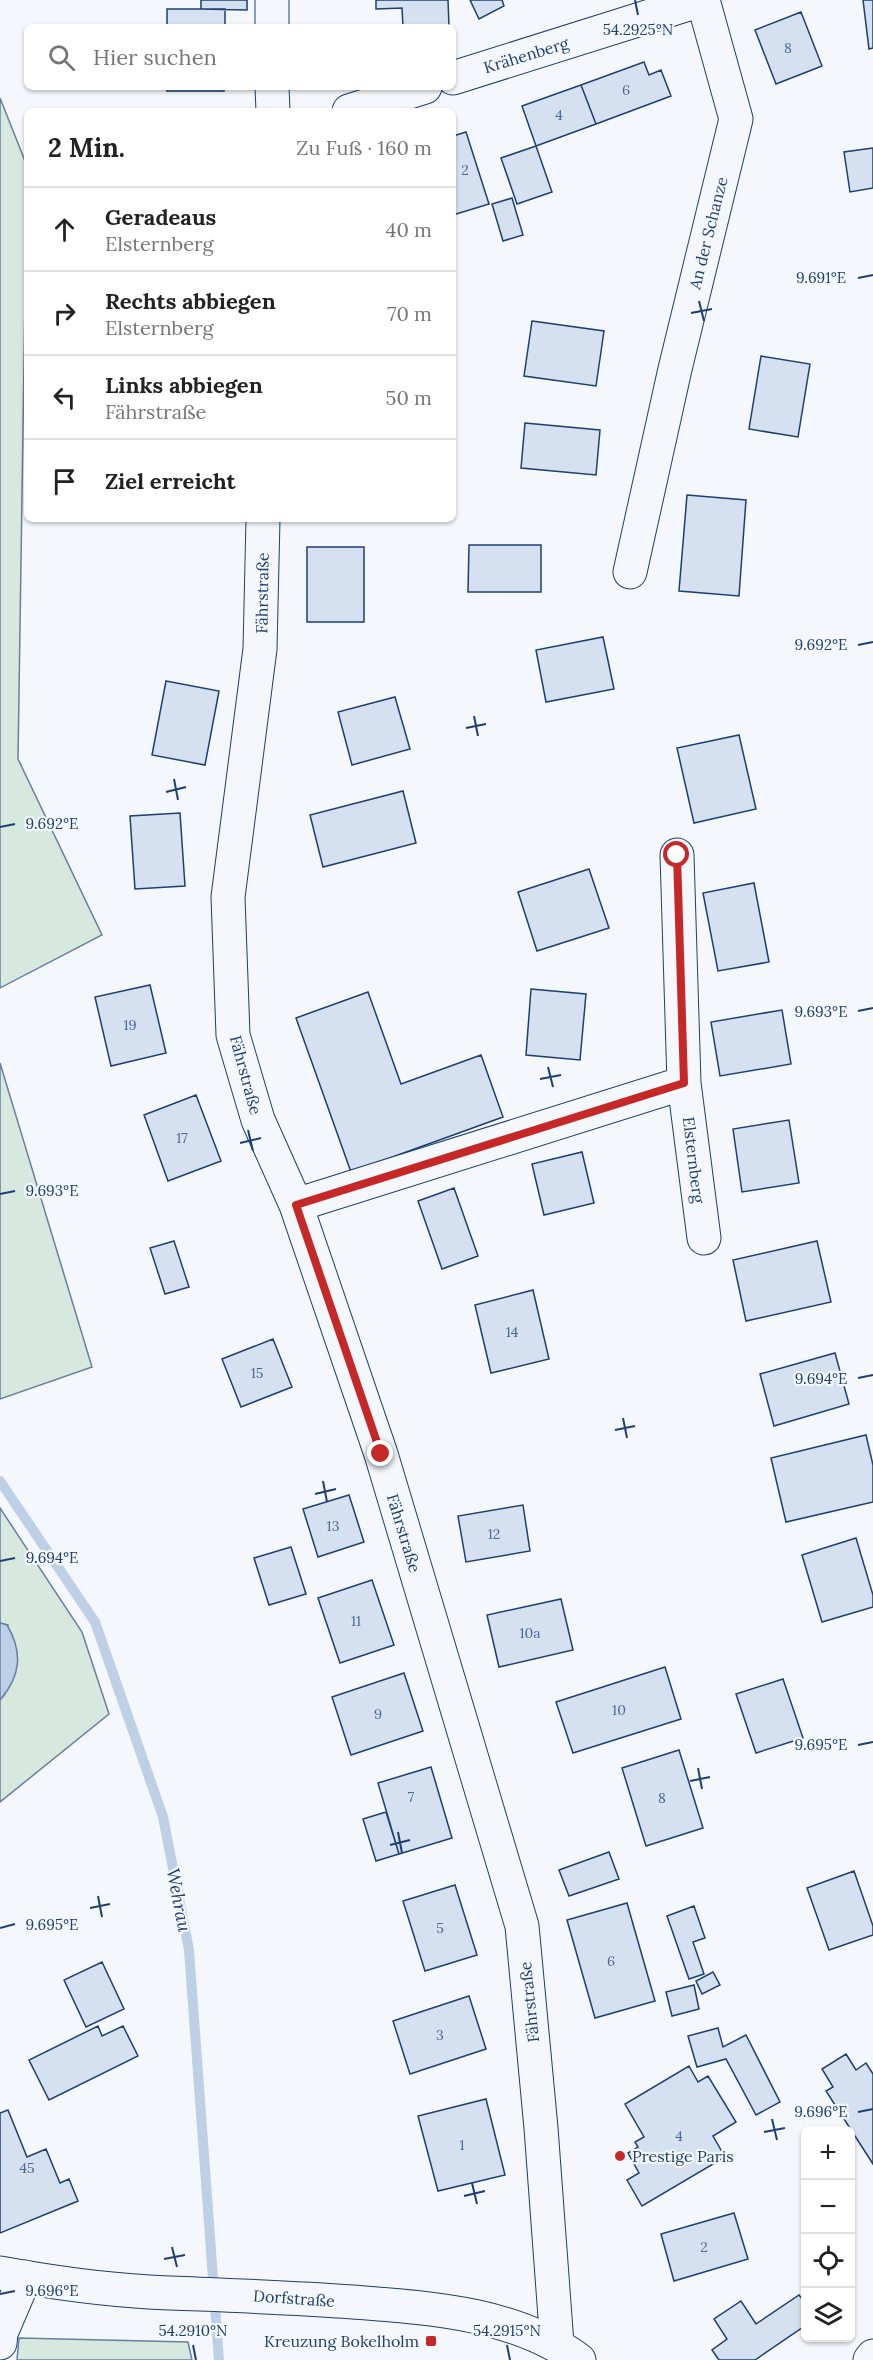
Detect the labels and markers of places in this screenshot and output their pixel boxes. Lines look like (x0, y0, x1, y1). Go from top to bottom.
place label: Prestige Paris (632, 2146, 734, 2166)
marker: Prestige Paris (613, 2149, 627, 2163)
place label: Kreuzung Bokelholm (264, 2331, 419, 2351)
marker: Kreuzung Bokelholm (424, 2334, 438, 2348)

